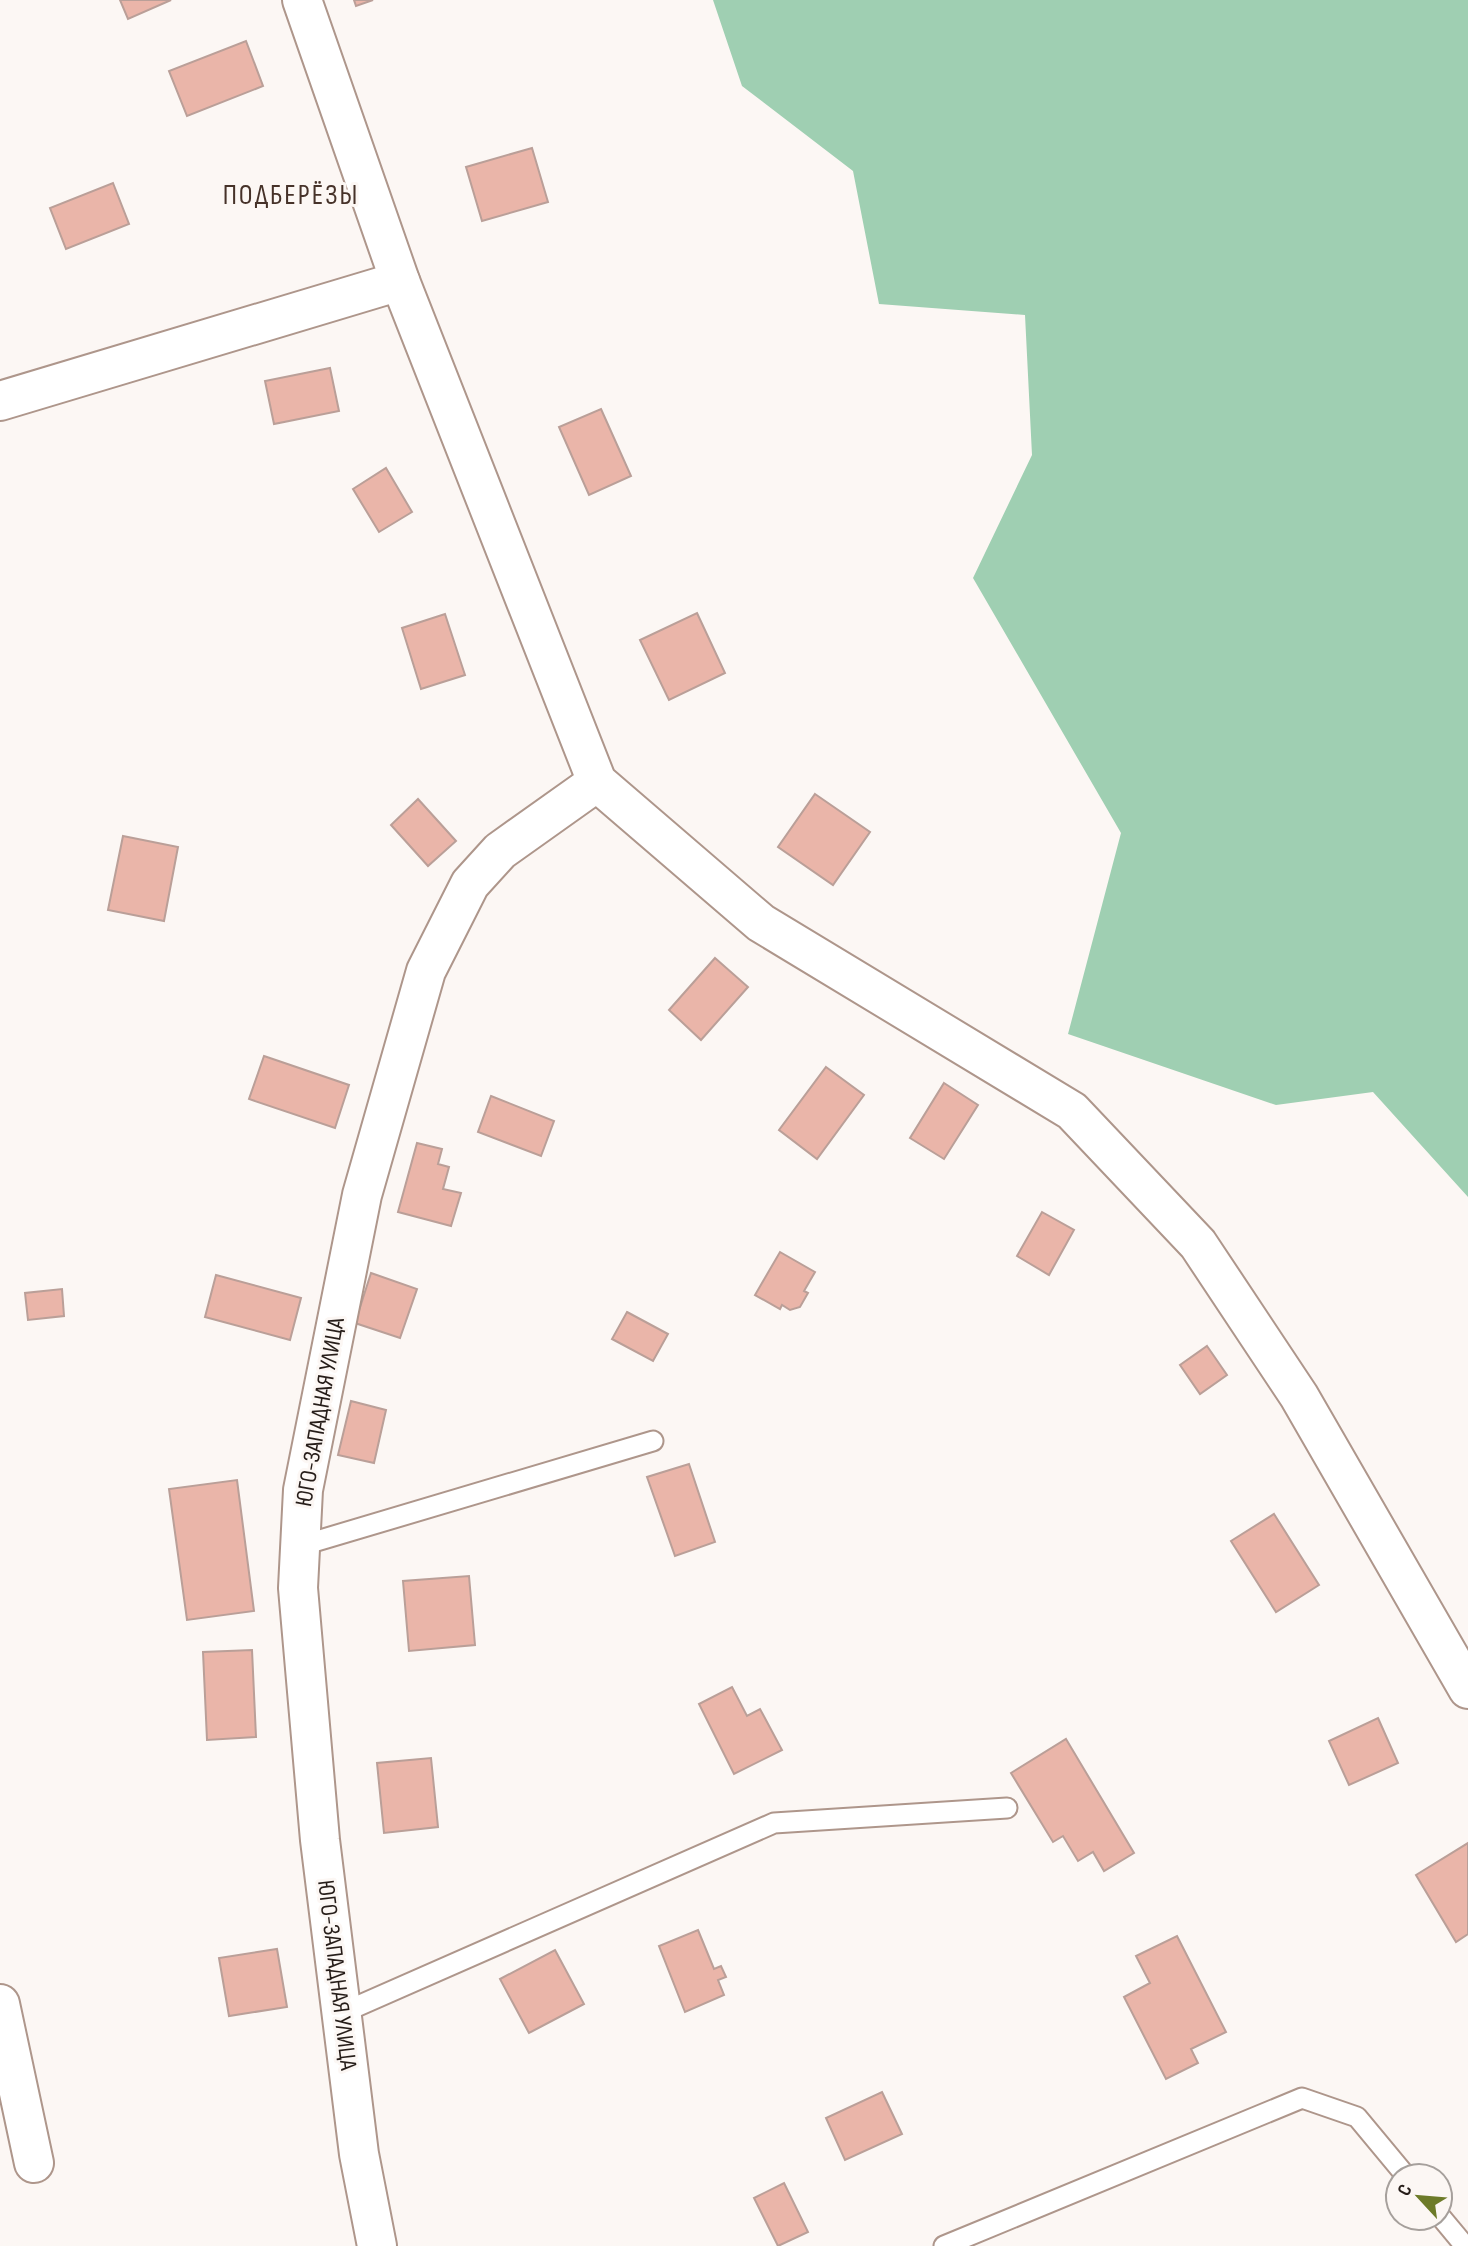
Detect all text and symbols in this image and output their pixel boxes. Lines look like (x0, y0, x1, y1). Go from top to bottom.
district label: ПОДБЕРЁЗЫ (223, 179, 359, 212)
street label: ЮГО-ЗАПАДНАЯ УЛИЦА (289, 1315, 351, 1509)
street label: ЮГО-ЗАПАДНАЯ УЛИЦА (311, 1878, 363, 2072)
north arrow (1384, 2162, 1454, 2232)
text: С (1393, 2181, 1418, 2200)

